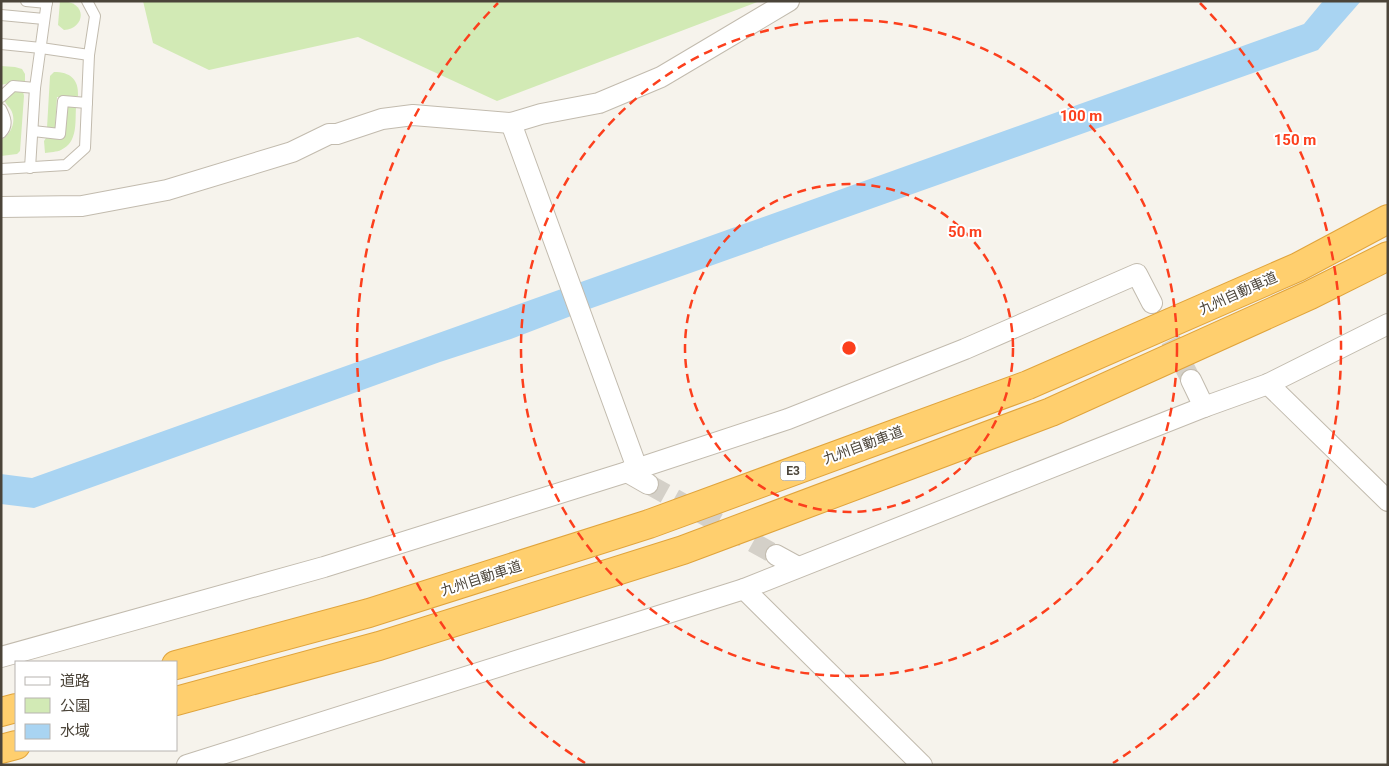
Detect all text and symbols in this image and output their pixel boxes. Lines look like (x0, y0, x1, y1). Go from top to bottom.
text: 100 m (1060, 107, 1102, 125)
text: 150 m (1274, 131, 1316, 149)
text: 50 m (948, 223, 982, 241)
street label: 九州自動車道 (1196, 269, 1280, 317)
centre of rings (840, 339, 858, 357)
street label: 九州自動車道 (821, 423, 905, 467)
road number: E3 (780, 462, 806, 481)
street label: 九州自動車道 (439, 557, 523, 599)
legend (15, 661, 178, 751)
text: 道路 (60, 672, 90, 690)
text: 公園 (60, 697, 90, 715)
text: 水域 (60, 722, 90, 740)

